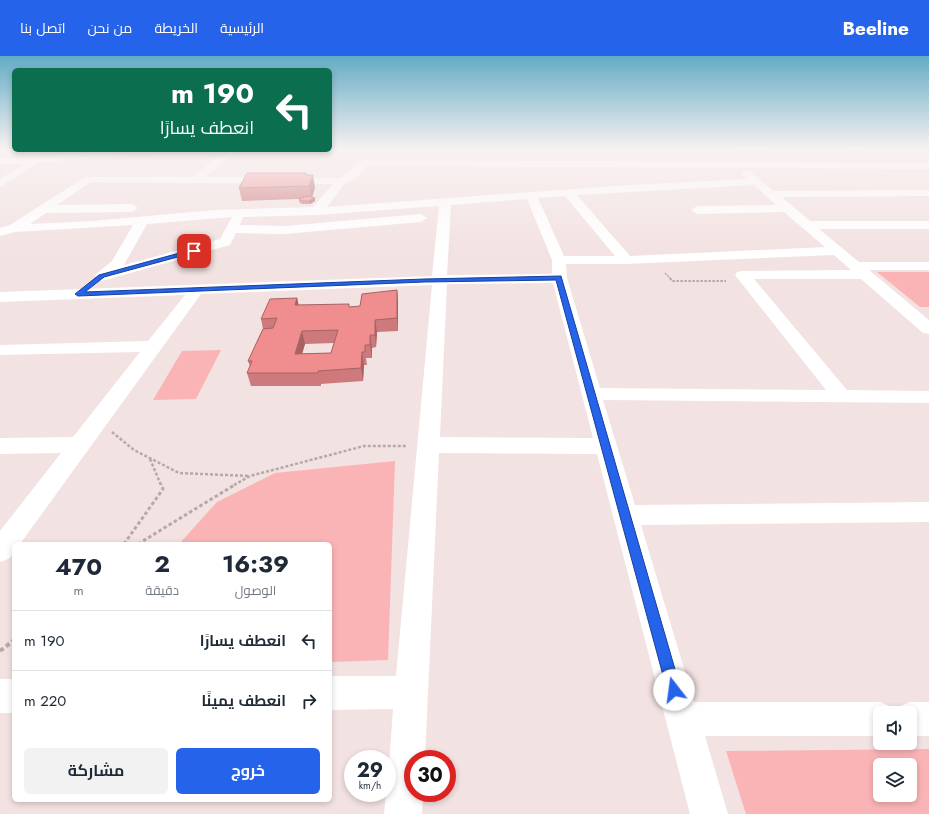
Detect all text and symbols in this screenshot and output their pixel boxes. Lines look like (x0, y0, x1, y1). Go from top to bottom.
text: Beeline (842, 15, 909, 42)
text: اتصل بنا (20, 18, 65, 38)
text: من نحن (87, 18, 132, 38)
text: الخريطة (154, 18, 198, 38)
text: الرئيسية (220, 18, 264, 38)
text: 190 m (171, 73, 254, 114)
icon: left (268, 84, 320, 136)
text: انعطف يسارًا (160, 115, 254, 141)
pin (177, 234, 211, 268)
icon: arrive (183, 240, 205, 262)
text: 2 (154, 546, 170, 581)
text: 16:39 (222, 546, 289, 581)
text: 470 (55, 549, 102, 584)
text: m (74, 581, 84, 600)
text: دقيقة (145, 581, 179, 600)
text: الوصول (235, 581, 276, 600)
text: 190 m (24, 630, 65, 652)
text: انعطف يسارًا (200, 630, 286, 652)
icon: left (298, 630, 320, 652)
position arrow (653, 669, 695, 711)
text: 220 m (24, 690, 66, 712)
text: انعطف يمينًا (202, 690, 286, 712)
icon: right (298, 690, 320, 712)
map controls (873, 706, 917, 802)
button: sound (873, 706, 917, 750)
button: مشاركة (24, 748, 168, 794)
button: خروج (176, 748, 320, 794)
speed limit sign: 30 (404, 750, 456, 802)
text: 29 (357, 756, 383, 785)
button: layers (873, 758, 917, 802)
text: km/h (359, 778, 381, 793)

